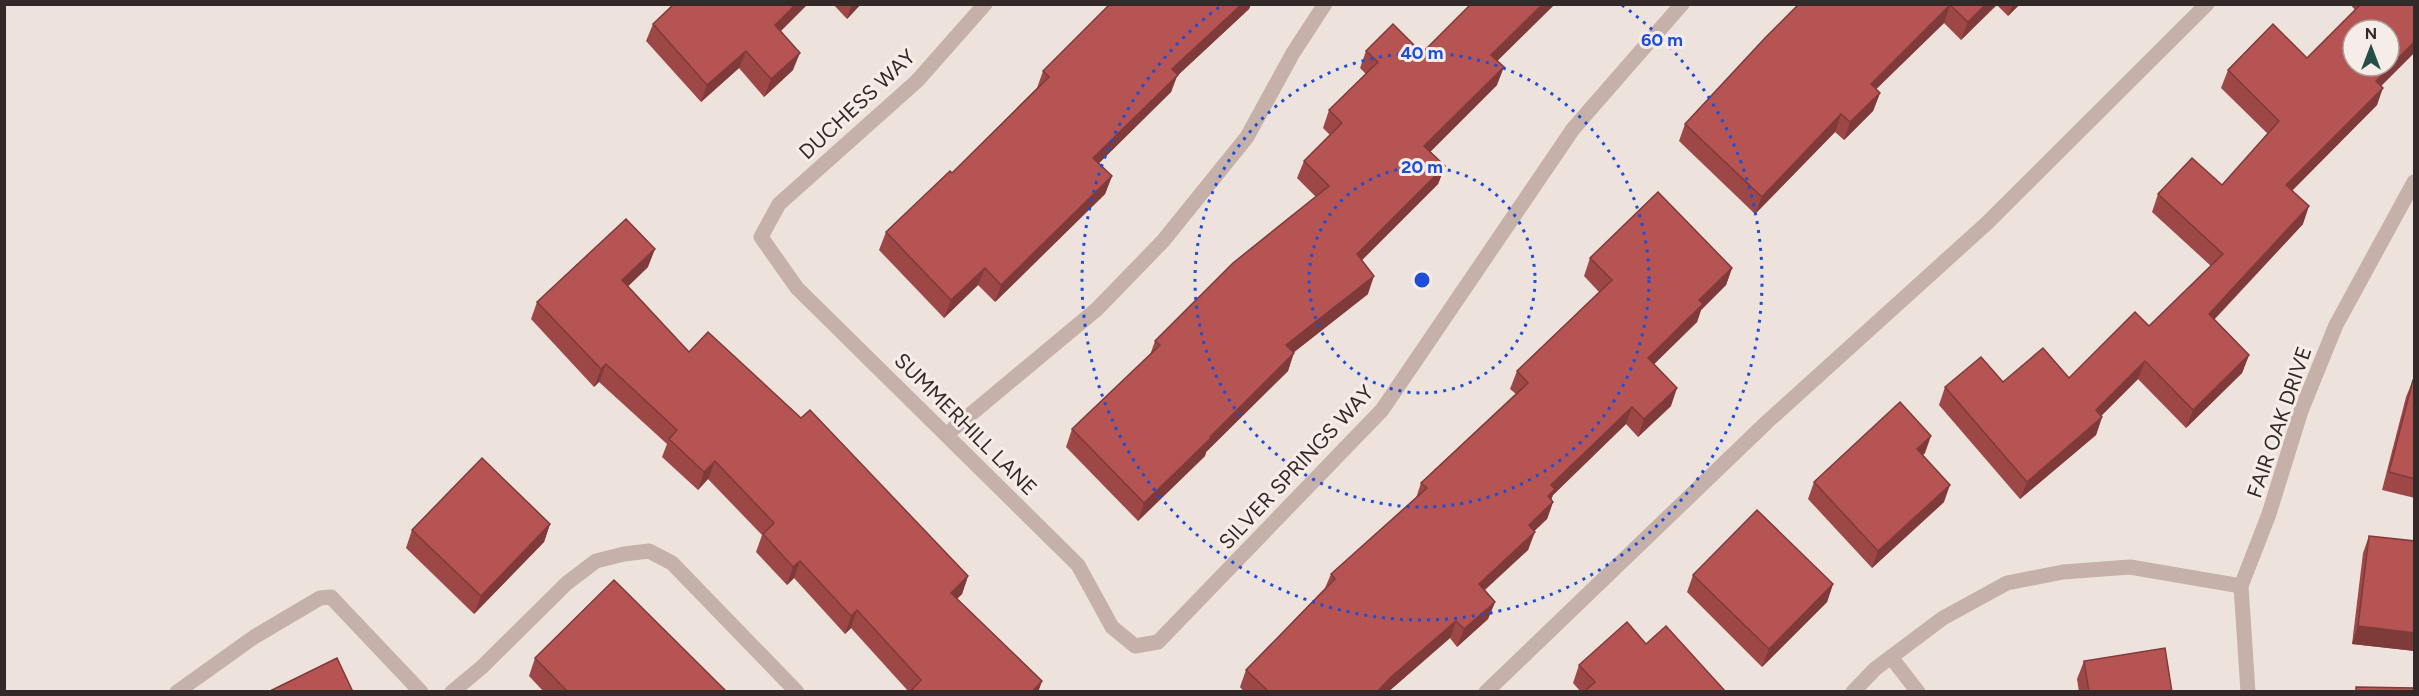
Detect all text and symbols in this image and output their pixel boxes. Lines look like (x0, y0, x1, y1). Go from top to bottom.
north arrow (2341, 18, 2401, 78)
text: N (2365, 24, 2377, 43)
text: 60 m (1641, 29, 1683, 51)
text: 40 m (1400, 42, 1444, 64)
street label: DUCHESS WAY (794, 44, 921, 164)
text: 20 m (1401, 156, 1443, 178)
centre of rings (1412, 270, 1432, 290)
street label: FAIR OAK DRIVE (2241, 343, 2317, 501)
street label: SUMMERHILL LANE (890, 348, 1042, 500)
street label: SILVER SPRINGS WAY (1213, 380, 1379, 554)

